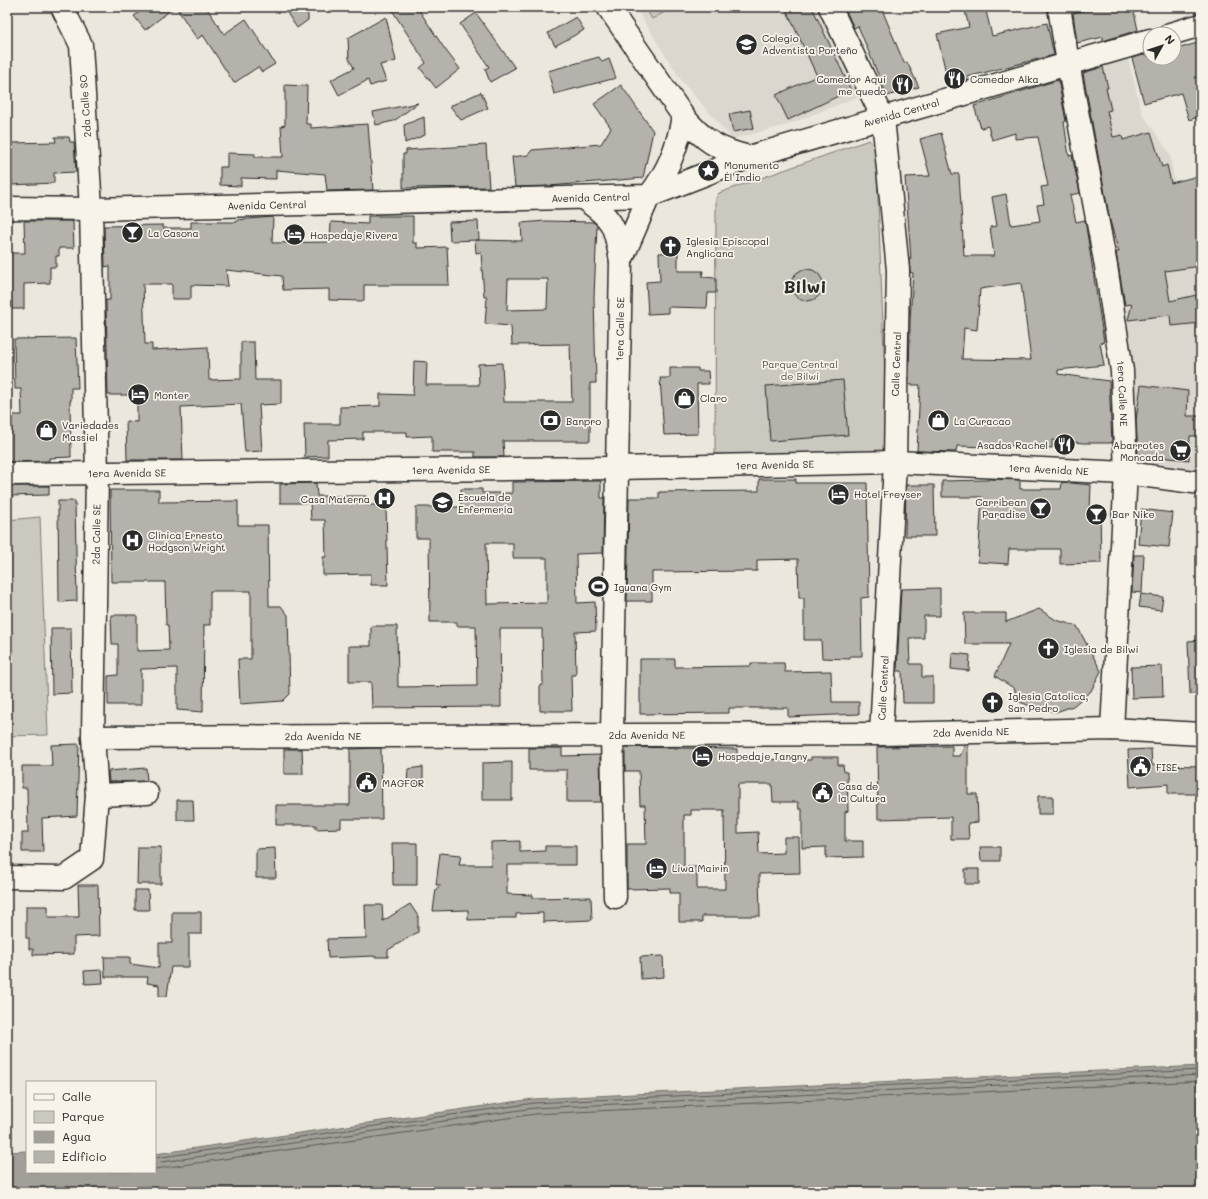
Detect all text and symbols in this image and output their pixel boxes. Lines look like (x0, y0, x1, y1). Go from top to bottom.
north arrow (1142, 26, 1182, 66)
school or university icon: Colegio Adventista Porteño (733, 31, 759, 57)
place label: Colegio Adventista Porteño (762, 31, 858, 57)
text: N (1162, 31, 1179, 47)
restaurant icon: Comedor Alka (941, 66, 967, 92)
place label: Comedor Aqui me quedo (816, 72, 886, 98)
restaurant icon: Comedor Aqui me quedo (889, 72, 915, 98)
place label: Comedor Alka (970, 72, 1039, 86)
street label: 2da Calle SO (76, 74, 94, 138)
street label: Avenida Central (861, 95, 941, 130)
place icon: Monumento Él Indio (695, 158, 721, 184)
place label: Monumento Él Indio (724, 158, 779, 184)
street label: Avenida Central (551, 189, 630, 205)
street label: Avenida Central (227, 197, 307, 213)
bar icon: La Casona (119, 220, 145, 246)
hotel icon: Hospedaje Rivera (281, 222, 307, 248)
place label: La Casona (148, 226, 199, 240)
place label: Hospedaje Rivera (310, 228, 398, 242)
church icon: Iglesia Episcopal Anglicana (657, 234, 683, 260)
place label: Iglesia Episcopal Anglicana (686, 234, 769, 260)
district label: Bilwi (783, 274, 827, 298)
street label: 1era Calle SE (612, 297, 627, 361)
street label: Calle Central (888, 331, 904, 397)
park label: Parque Central de Bilwi (762, 357, 838, 383)
street label: 1era Calle NE (1113, 360, 1131, 427)
hotel icon: Monter (125, 382, 151, 408)
shop icon: Claro (671, 385, 697, 411)
place label: Monter (154, 388, 189, 402)
place label: Claro (700, 391, 727, 405)
bank icon: Banpro (538, 408, 564, 434)
shop icon: La Curacao (925, 408, 951, 434)
place label: Banpro (566, 414, 601, 428)
place label: La Curacao (954, 414, 1011, 428)
shop icon: Variedades Massiel (33, 418, 59, 444)
place label: Variedades Massiel (62, 418, 119, 444)
restaurant icon: Asados Rachel (1051, 432, 1077, 458)
place label: Asados Rachel (977, 438, 1048, 452)
place label: Abarrotes Moncada (1113, 438, 1164, 464)
supermarket icon: Abarrotes Moncada (1167, 438, 1193, 464)
street label: 1era Avenida SE (736, 457, 815, 472)
street label: 1era Avenida NE (1008, 460, 1089, 478)
street label: 1era Avenida SE (412, 462, 490, 477)
street label: 1era Avenida SE (88, 465, 166, 480)
hotel icon: Hotel Freyser (825, 481, 851, 507)
hospital icon: Casa Materna (372, 486, 398, 512)
place label: Hotel Freyser (854, 487, 921, 501)
school or university icon: Escuela de Enfermería (429, 490, 455, 516)
place label: Escuela de Enfermería (458, 490, 513, 516)
place label: Casa Materna (301, 492, 370, 506)
place label: Carribean Paradise (975, 495, 1026, 521)
bar icon: Carribean Paradise (1028, 495, 1054, 521)
bar icon: Bar Nike (1083, 501, 1109, 527)
street label: 2da Calle SE (89, 504, 104, 565)
place label: Bar Nike (1112, 507, 1155, 521)
hospital icon: Clínica Ernesto Hodgson Wright (119, 528, 145, 554)
place label: Clínica Ernesto Hodgson Wright (148, 528, 225, 554)
sports icon: Iguana Gym (586, 574, 612, 600)
place label: Iguana Gym (614, 580, 671, 594)
church icon: Iglesia de Bilwi (1035, 636, 1061, 662)
place label: Iglesia de Bilwi (1064, 642, 1139, 656)
street label: Calle Central (874, 655, 892, 721)
church icon: Iglesia Catolica, San Pedro (980, 689, 1006, 715)
place label: Iglesia Catolica, San Pedro (1008, 689, 1089, 715)
street label: 2da Avenida NE (933, 724, 1010, 740)
street label: 2da Avenida NE (609, 728, 685, 742)
street label: 2da Avenida NE (285, 729, 361, 743)
hotel icon: Hospedaje Tangny (690, 743, 716, 769)
place label: Hospedaje Tangny (718, 749, 808, 763)
public building icon: FISE (1127, 754, 1153, 780)
place label: FISE (1156, 760, 1178, 774)
public building icon: MAGFOR (353, 770, 379, 796)
place label: MAGFOR (382, 776, 424, 790)
public building icon: Casa de la Cultura (810, 779, 836, 805)
place label: Casa de la Cultura (838, 779, 886, 805)
hotel icon: Liwa Mairin (643, 855, 669, 881)
place label: Liwa Mairin (672, 861, 728, 875)
legend (26, 1081, 156, 1173)
text: Calle (62, 1088, 92, 1104)
text: Parque (62, 1108, 105, 1124)
text: Agua (62, 1128, 91, 1144)
text: Edificio (62, 1148, 106, 1164)

